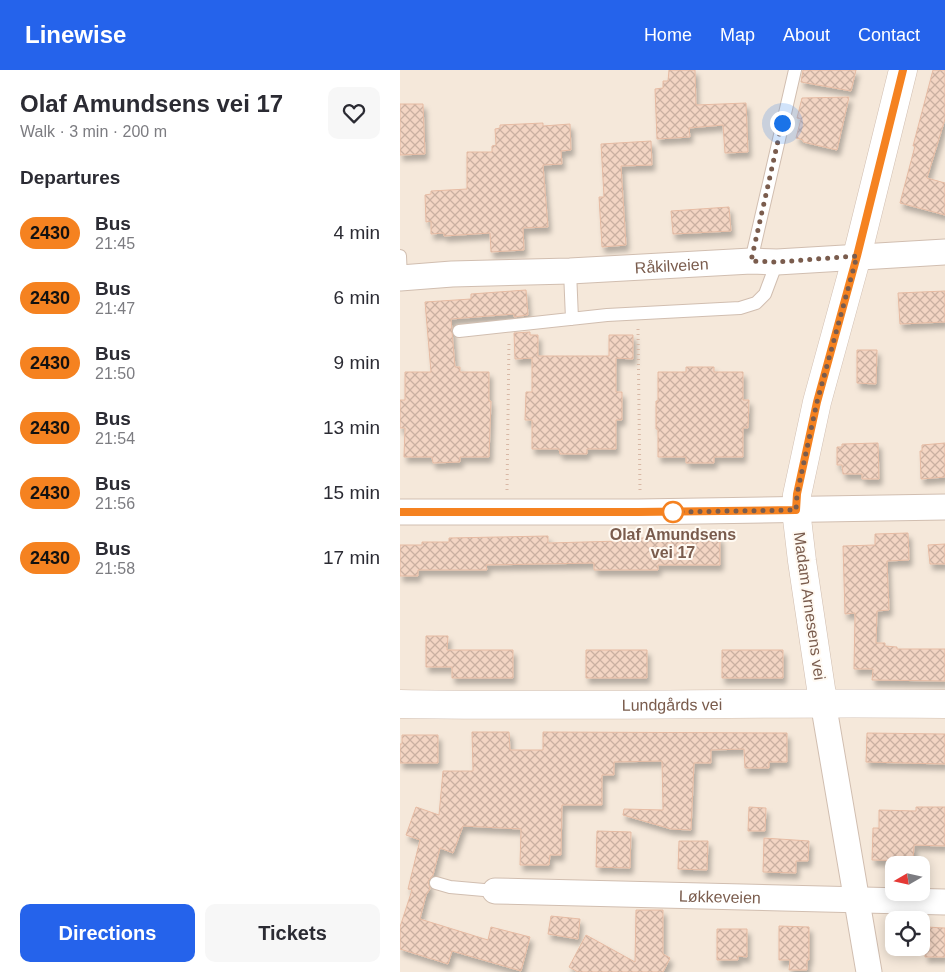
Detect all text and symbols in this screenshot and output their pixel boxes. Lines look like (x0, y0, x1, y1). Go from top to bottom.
text: Linewise (25, 21, 126, 48)
text: Home (644, 25, 692, 45)
text: Map (720, 25, 755, 45)
text: About (783, 25, 830, 45)
text: Contact (858, 25, 920, 45)
button: heart (328, 87, 380, 139)
text: Olaf Amundsens vei 17 (20, 90, 283, 117)
your location (770, 111, 795, 136)
text: Walk · 3 min · 200 m (20, 123, 167, 140)
text: Departures (20, 167, 120, 188)
text: Bus (95, 213, 131, 234)
text: 4 min (334, 222, 380, 243)
text: 2430 (30, 223, 70, 243)
text: 21:45 (95, 235, 135, 252)
street label: Råkilveien (634, 255, 709, 276)
text: Bus (95, 278, 131, 299)
text: 6 min (334, 287, 380, 308)
text: 2430 (30, 288, 70, 308)
text: 21:47 (95, 300, 135, 317)
text: Bus (95, 343, 131, 364)
text: 9 min (334, 352, 380, 373)
text: 2430 (30, 353, 70, 373)
text: 21:50 (95, 365, 135, 382)
text: Bus (95, 408, 131, 429)
text: 13 min (323, 417, 380, 438)
text: 2430 (30, 418, 70, 438)
text: 21:54 (95, 430, 135, 447)
text: Bus (95, 473, 131, 494)
text: 15 min (323, 482, 380, 503)
text: 2430 (30, 483, 70, 503)
text: 21:56 (95, 495, 135, 512)
marker: Olaf Amundsens vei 17 (662, 501, 684, 523)
place label: Olaf Amundsens vei 17 (610, 526, 736, 561)
street label: Madam Arnesens vei (791, 531, 828, 681)
text: Bus (95, 538, 131, 559)
text: 17 min (323, 547, 380, 568)
text: 2430 (30, 548, 70, 568)
text: 21:58 (95, 560, 135, 577)
street label: Lundgårds vei (622, 696, 722, 714)
north arrow (885, 856, 930, 901)
map controls (885, 856, 930, 956)
street label: Løkkeveien (679, 888, 761, 906)
button: Directions (20, 904, 195, 962)
button: Tickets (205, 904, 380, 962)
button: locate (885, 911, 930, 956)

